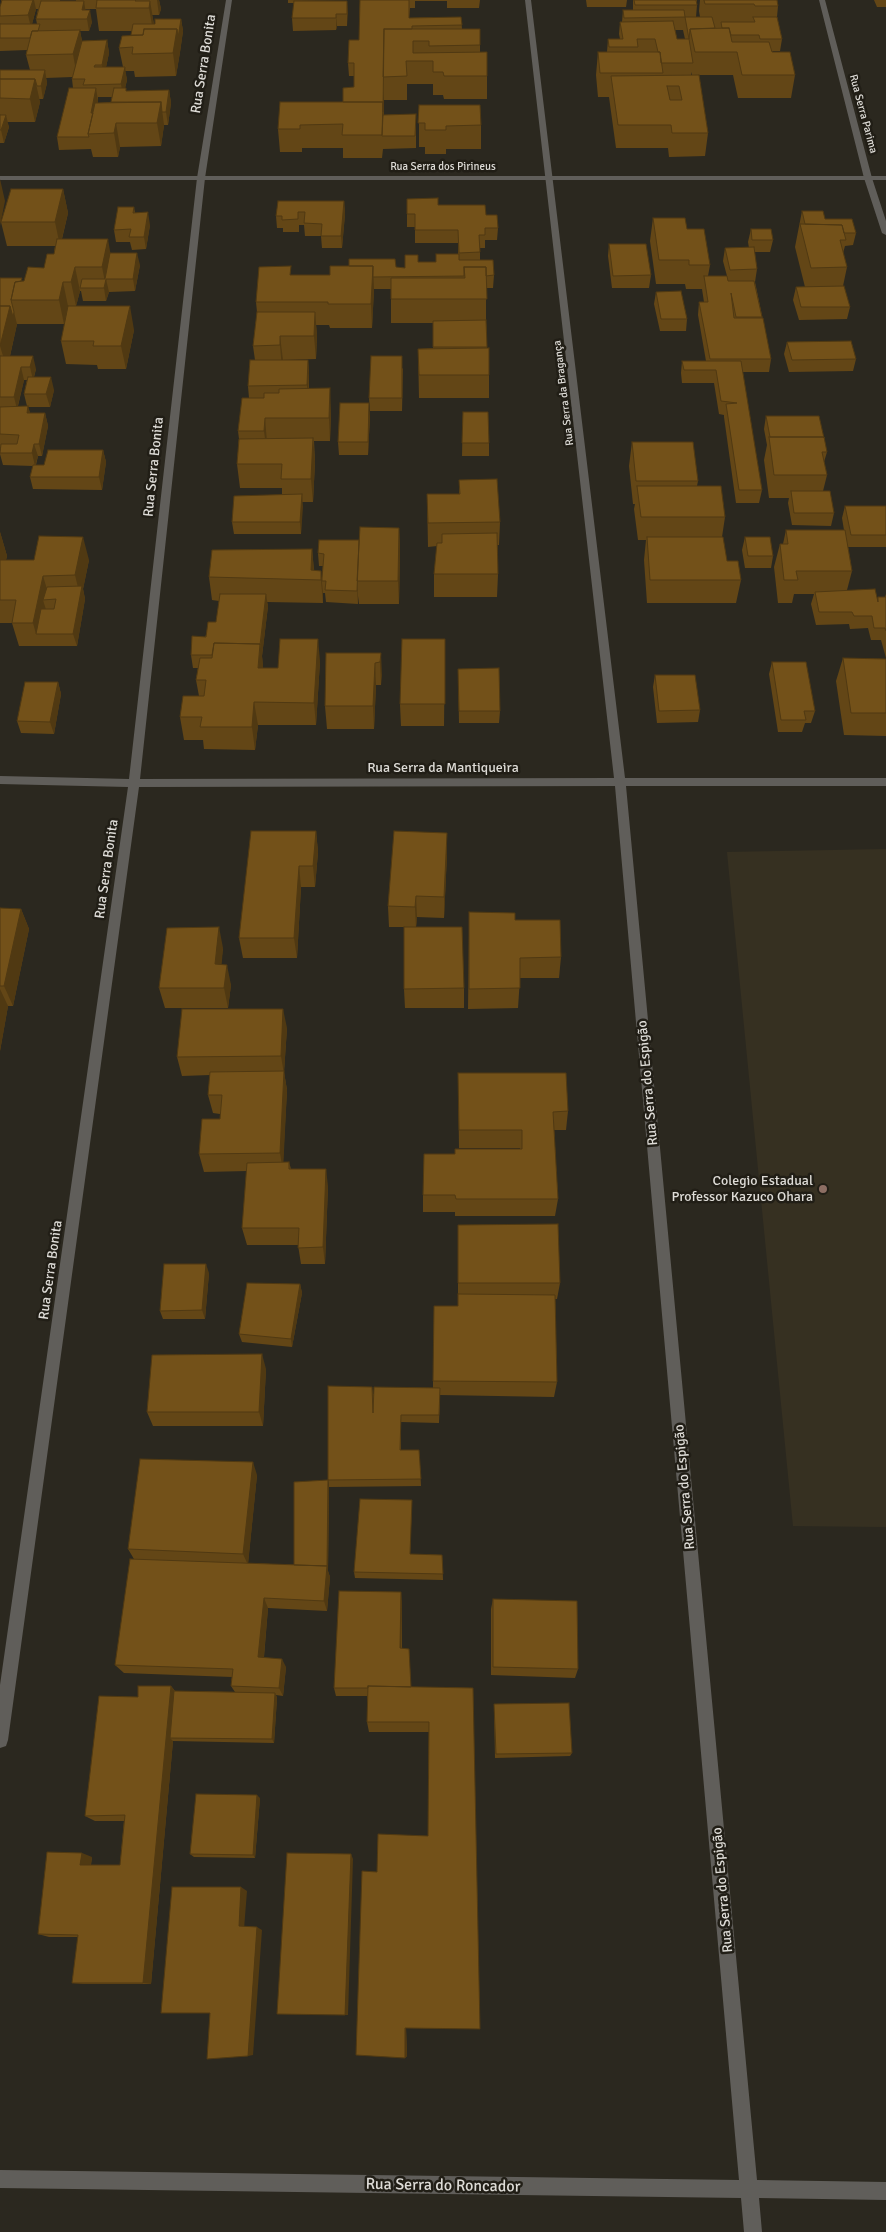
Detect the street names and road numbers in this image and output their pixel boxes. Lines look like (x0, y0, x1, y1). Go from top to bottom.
street label: Rua Serra Bonita (188, 13, 220, 115)
street label: Rua Serra Parima (846, 73, 880, 155)
street label: Rua Serra dos Pirineus (390, 160, 496, 174)
street label: Rua Serra da Bragança (551, 340, 577, 446)
street label: Rua Serra Bonita (140, 416, 168, 518)
street label: Rua Serra da Mantiqueira (367, 760, 519, 776)
street label: Rua Serra Bonita (92, 818, 122, 920)
street label: Rua Serra do Espigão (634, 1020, 662, 1146)
street label: Rua Serra Bonita (36, 1219, 66, 1321)
street label: Rua Serra do Espigão (671, 1424, 699, 1550)
street label: Rua Serra do Espigão (709, 1827, 737, 1953)
street label: Rua Serra do Roncador (365, 2175, 521, 2197)

